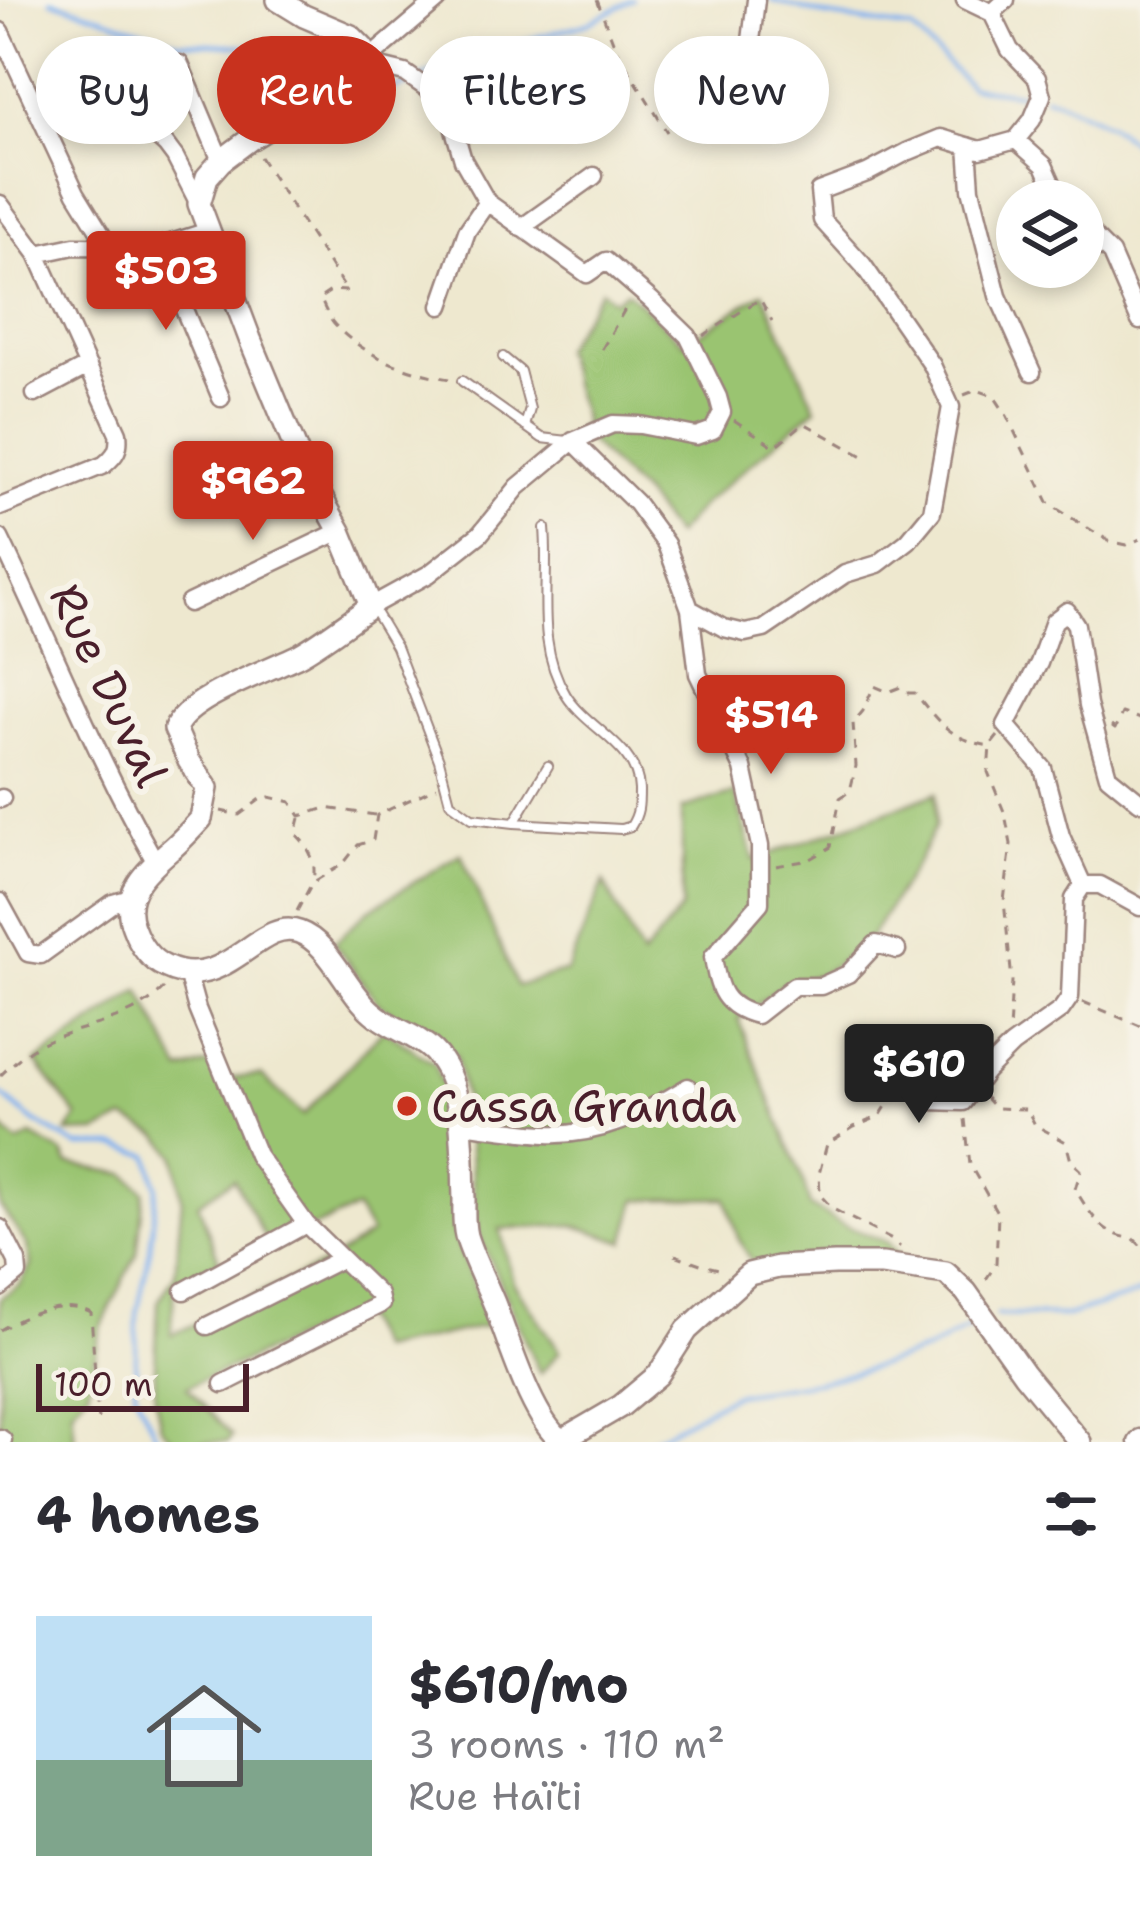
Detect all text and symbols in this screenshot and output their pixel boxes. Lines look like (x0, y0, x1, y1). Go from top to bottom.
chip: Buy (36, 36, 193, 144)
chip: Rent (217, 36, 396, 144)
chip: Filters (420, 36, 630, 144)
chip: New (654, 36, 829, 144)
map controls (996, 180, 1104, 288)
button: layers (996, 180, 1104, 288)
pin: $503 (95, 231, 237, 333)
text: $503 (114, 244, 218, 296)
pin: $962 (182, 441, 324, 543)
text: $962 (200, 454, 306, 506)
street label: Rue Duval (36, 574, 182, 796)
pin: $514 (700, 675, 842, 777)
text: $514 (724, 688, 818, 740)
pin: $610 (848, 1024, 990, 1126)
text: $610 (872, 1037, 966, 1089)
place label: Cassa Granda (431, 1076, 737, 1136)
marker: Cassa Granda (394, 1093, 420, 1119)
scale bar (36, 1358, 249, 1411)
text: 100 m (54, 1362, 153, 1407)
text: 4 homes (36, 1480, 260, 1548)
icon: filters (1038, 1481, 1104, 1547)
text: $610/mo (408, 1650, 629, 1718)
icon: home (132, 1664, 276, 1808)
text: 3 rooms · 110 m² (408, 1718, 725, 1770)
text: Rue Haïti (408, 1770, 583, 1822)

